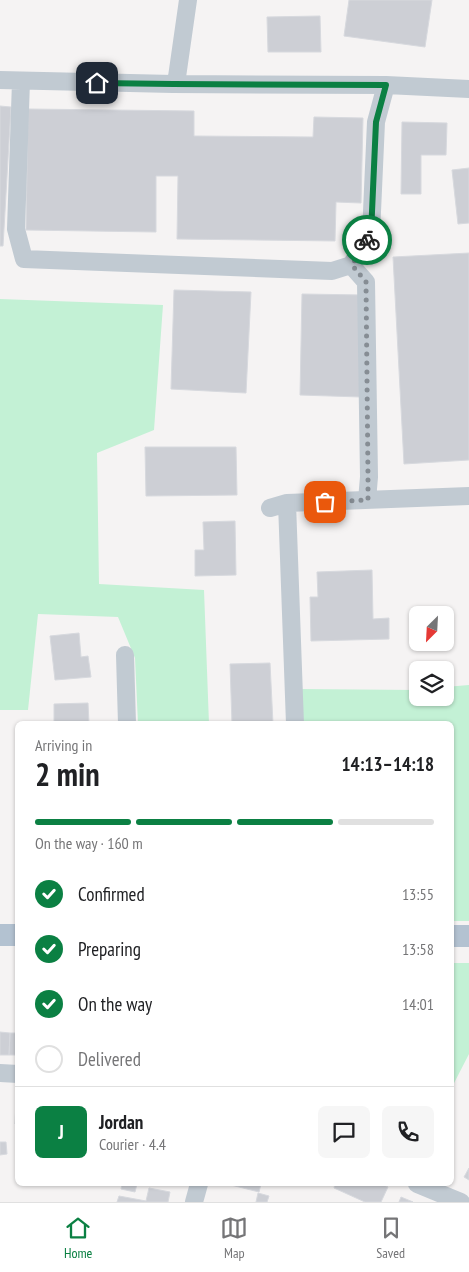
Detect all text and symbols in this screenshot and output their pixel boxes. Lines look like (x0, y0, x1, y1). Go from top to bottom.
pin (76, 62, 118, 104)
icon: home (83, 69, 111, 97)
courier (342, 215, 392, 265)
icon: bike (353, 226, 381, 254)
pin (304, 481, 346, 523)
icon: bag (311, 488, 339, 516)
north arrow (409, 606, 454, 651)
map controls (409, 606, 454, 706)
button: layers (409, 661, 454, 706)
text: Arriving in (35, 735, 92, 755)
text: 14:13–14:18 (341, 752, 434, 776)
text: 2 min (35, 753, 100, 795)
text: On the way · 160 m (35, 833, 143, 853)
icon: check (35, 880, 63, 908)
text: Confirmed (78, 882, 145, 906)
text: 13:55 (402, 884, 434, 904)
icon: check (35, 935, 63, 963)
text: Preparing (78, 937, 141, 961)
text: 13:58 (402, 939, 434, 959)
icon: check (35, 990, 63, 1018)
text: On the way (78, 992, 152, 1016)
text: 14:01 (402, 994, 434, 1014)
text: Delivered (78, 1047, 141, 1071)
button: chat (318, 1106, 370, 1158)
button: phone (382, 1106, 434, 1158)
text: Jordan (99, 1110, 143, 1134)
text: J (58, 1120, 64, 1144)
text: Courier · 4.4 (99, 1134, 166, 1154)
tab: Home (64, 1214, 92, 1262)
tab: Map (220, 1214, 248, 1262)
tab: Saved (376, 1214, 405, 1262)

